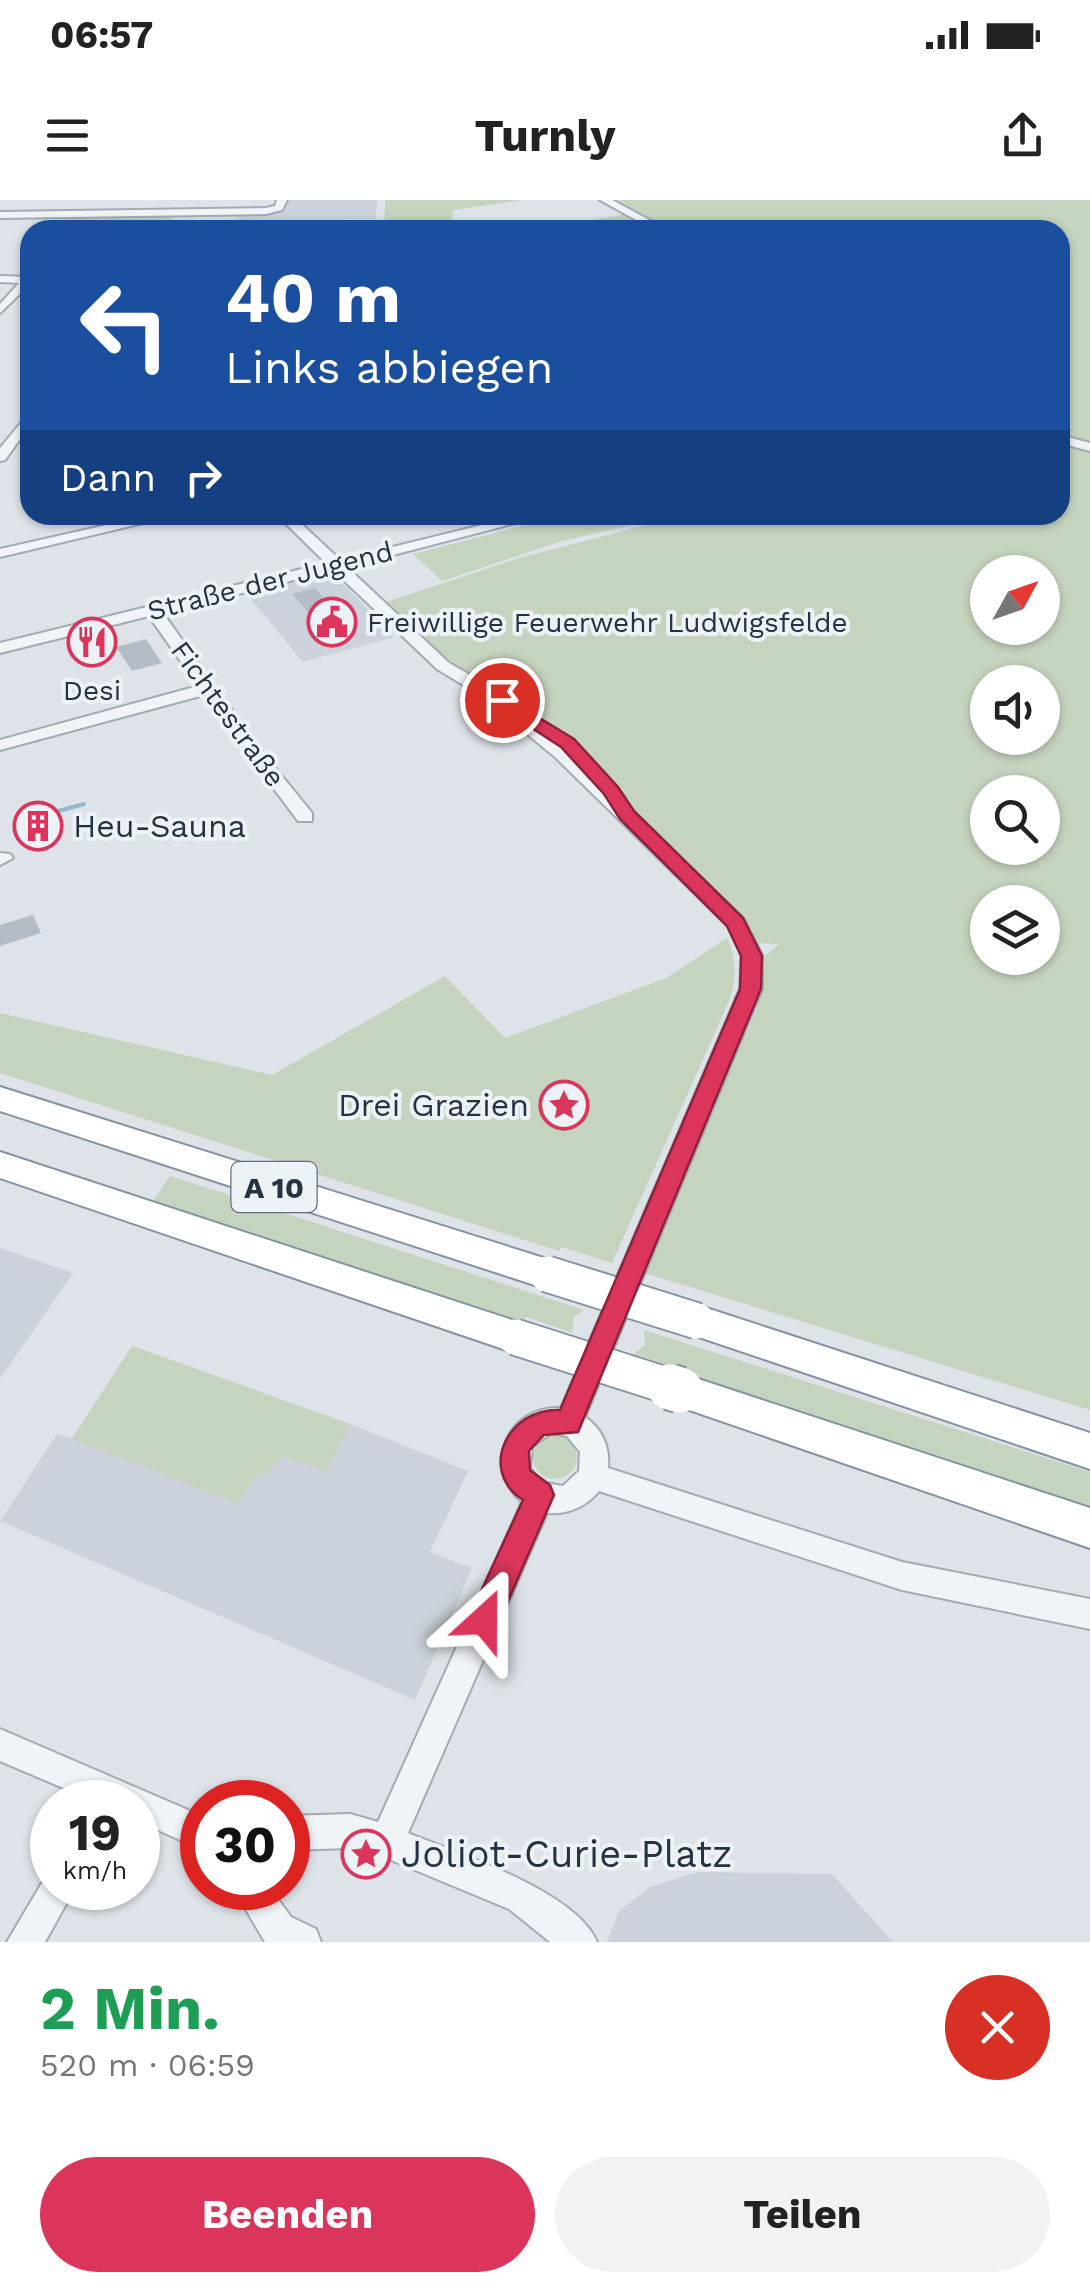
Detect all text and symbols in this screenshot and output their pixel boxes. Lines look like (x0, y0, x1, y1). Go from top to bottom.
text: 06:57 (50, 13, 153, 57)
icon: menu (40, 108, 95, 163)
icon: share (995, 108, 1050, 163)
text: Turnly (474, 109, 616, 162)
text: 40 m (225, 257, 401, 339)
icon: left (60, 260, 190, 390)
text: Links abbiegen (225, 341, 553, 394)
icon: right (176, 450, 231, 505)
text: Dann (60, 456, 156, 500)
street label: Straße der Jugend (144, 535, 396, 627)
north arrow (970, 555, 1060, 645)
map controls (970, 555, 1060, 975)
public building icon: Freiwillige Feuerwehr Ludwigsfelde (306, 596, 358, 648)
place label: Freiwillige Feuerwehr Ludwigsfelde (367, 606, 848, 639)
restaurant icon: Desi (66, 616, 118, 668)
street label: Fichtestraße (164, 635, 292, 793)
pin (460, 658, 545, 743)
button: sound (970, 665, 1060, 755)
icon: arrive (475, 673, 530, 728)
place label: Desi (63, 674, 121, 707)
button: search (970, 775, 1060, 865)
building icon: Heu-Sauna (12, 800, 64, 852)
place label: Heu-Sauna (73, 807, 246, 845)
button: layers (970, 885, 1060, 975)
place icon: Drei Grazien (538, 1079, 590, 1131)
place label: Drei Grazien (338, 1086, 529, 1124)
road number: A 10 (232, 1162, 316, 1212)
position arrow (432, 1568, 536, 1672)
speed limit sign: 30 (180, 1780, 310, 1910)
text: 19 (69, 1803, 121, 1862)
place icon: Joliot-Curie-Platz (340, 1828, 392, 1880)
place label: Joliot-Curie-Platz (401, 1832, 732, 1876)
text: km/h (63, 1856, 127, 1885)
text: 2 Min. (40, 1973, 220, 2044)
button: close (945, 1975, 1050, 2080)
text: 520 m · 06:59 (40, 2046, 255, 2084)
button: Beenden (40, 2157, 535, 2272)
button: Teilen (555, 2157, 1050, 2272)

